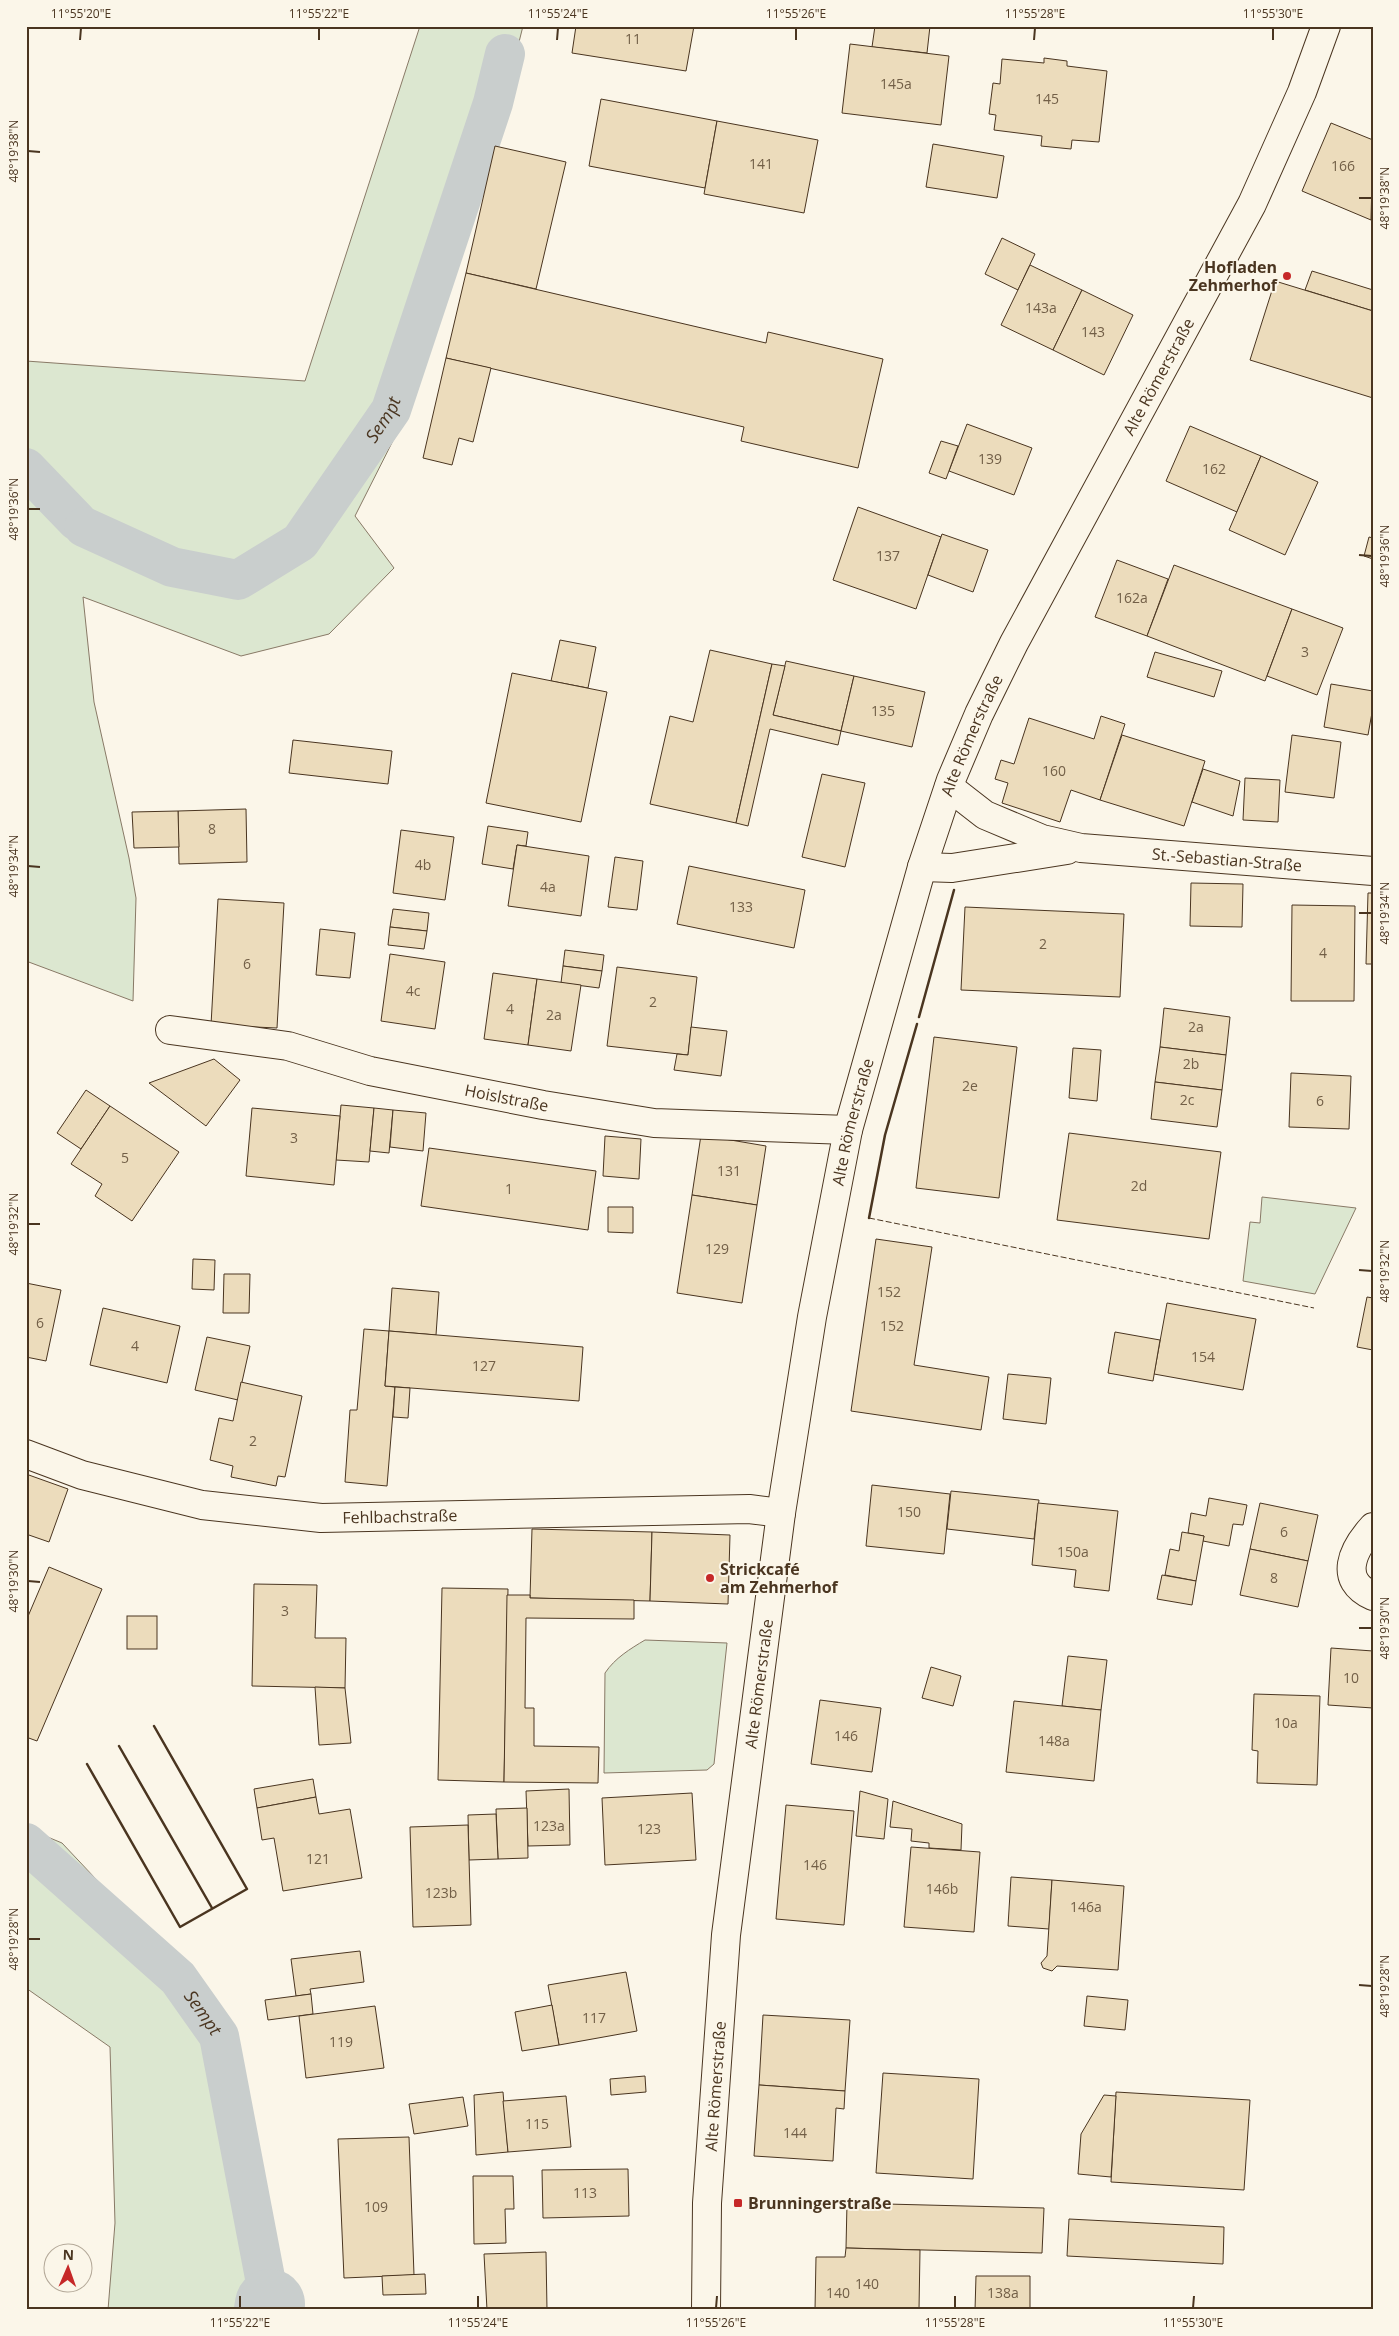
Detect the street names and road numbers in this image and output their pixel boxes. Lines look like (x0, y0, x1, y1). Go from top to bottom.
street label: Alte Römerstraße (1118, 314, 1199, 439)
street label: Alte Römerstraße (935, 671, 1008, 799)
street label: St.-Sebastian-Straße (1151, 843, 1303, 876)
street label: Alte Römerstraße (827, 1056, 879, 1187)
street label: Hoislstraße (463, 1079, 550, 1117)
street label: Fehlbachstraße (342, 1504, 458, 1529)
street label: Alte Römerstraße (739, 1618, 778, 1750)
street label: Alte Römerstraße (700, 2020, 731, 2152)

